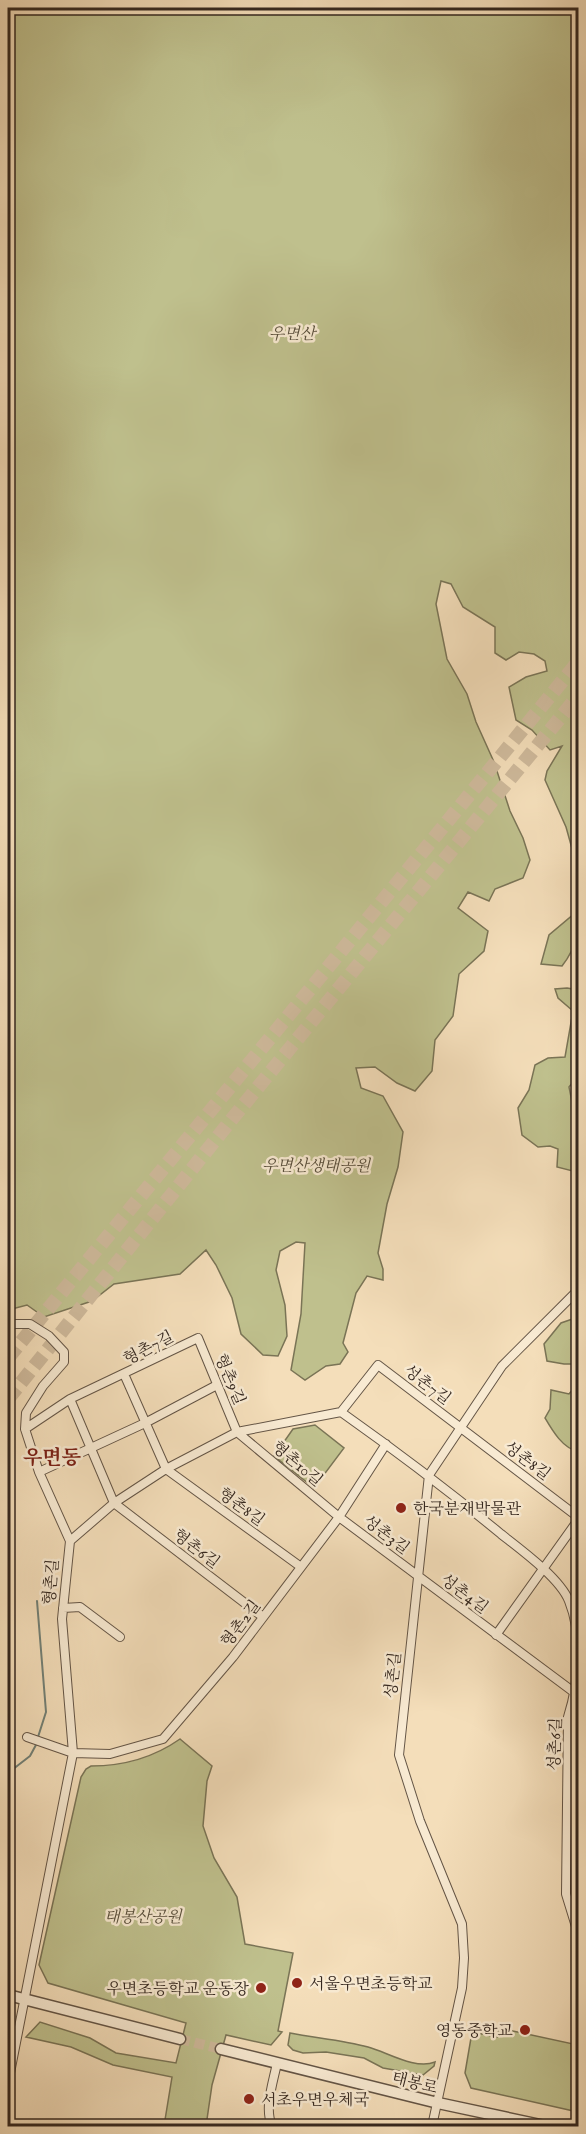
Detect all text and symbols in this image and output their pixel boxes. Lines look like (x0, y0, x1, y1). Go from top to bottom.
park label: 우면산 (269, 325, 318, 345)
park label: 우면산생태공원 (262, 1157, 372, 1177)
street label: 형촌7길 (120, 1327, 177, 1370)
street label: 형촌9길 (210, 1351, 249, 1408)
street label: 성촌7길 (399, 1361, 454, 1410)
street label: 형촌10길 (267, 1438, 326, 1492)
street label: 성촌8길 (500, 1438, 554, 1485)
district label: 우면동 (23, 1446, 82, 1471)
street label: 형촌8길 (214, 1484, 268, 1531)
place label: 한국분재박물관 (413, 1500, 522, 1520)
marker: 한국분재박물관 (394, 1501, 408, 1515)
street label: 성촌3길 (359, 1512, 413, 1559)
street label: 형촌6길 (169, 1526, 223, 1574)
street label: 형촌길 (40, 1558, 64, 1606)
street label: 성촌4길 (436, 1570, 491, 1619)
street label: 형촌2길 (217, 1597, 266, 1652)
street label: 성촌길 (382, 1651, 406, 1699)
street label: 성촌6길 (545, 1717, 567, 1771)
park label: 태봉산공원 (104, 1908, 183, 1928)
place label: 서울우면초등학교 (309, 1975, 433, 1995)
marker: 서울우면초등학교 (290, 1976, 304, 1990)
place label: 우면초등학교 운동장 (106, 1980, 250, 2000)
marker: 우면초등학교 운동장 (254, 1981, 268, 1995)
place label: 영동중학교 (436, 2022, 513, 2042)
marker: 영동중학교 (518, 2023, 532, 2037)
street label: 태봉로 (390, 2069, 440, 2099)
place label: 서초우면우체국 (261, 2091, 370, 2111)
marker: 서초우면우체국 (242, 2092, 256, 2106)

